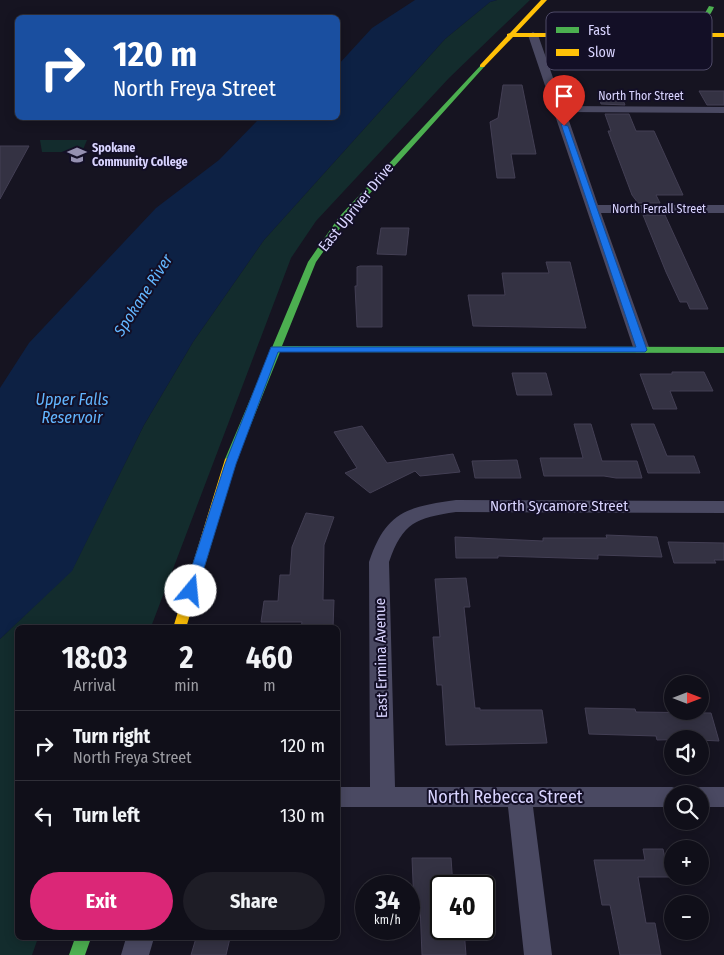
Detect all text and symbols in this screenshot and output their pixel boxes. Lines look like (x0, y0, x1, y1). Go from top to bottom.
legend (546, 12, 712, 70)
text: Fast (588, 22, 611, 39)
text: 120 m (113, 33, 197, 75)
icon: right (30, 35, 95, 100)
text: Slow (588, 44, 615, 61)
text: North Freya Street (113, 75, 276, 102)
pin (543, 75, 585, 126)
icon: arrive (550, 82, 578, 110)
street label: North Thor Street (598, 89, 684, 103)
place label: Spokane Community College (92, 141, 188, 169)
school or university icon: Spokane Community College (66, 144, 88, 166)
street label: East Upriver Drive (315, 159, 397, 255)
street label: North Ferrall Street (612, 202, 706, 216)
water label: Spokane River (109, 250, 177, 340)
water label: Upper Falls Reservoir (36, 390, 109, 427)
street label: North Sycamore Street (490, 497, 628, 515)
position arrow (164, 564, 216, 616)
street label: East Ermina Avenue (371, 598, 391, 718)
text: 18:03 (62, 640, 127, 676)
text: 2 (180, 640, 194, 676)
text: 460 (246, 640, 293, 676)
north arrow (664, 675, 709, 720)
map controls (664, 675, 709, 940)
text: Arrival (73, 676, 116, 695)
text: min (174, 676, 199, 695)
text: m (263, 676, 276, 695)
text: Turn right (73, 725, 150, 748)
button: sound (664, 730, 709, 775)
icon: right (30, 732, 58, 760)
text: 120 m (280, 734, 325, 757)
text: North Freya Street (73, 748, 191, 767)
button: search (664, 785, 709, 830)
street label: North Rebecca Street (427, 786, 583, 808)
icon: left (30, 802, 58, 830)
text: Turn left (73, 804, 140, 827)
text: 130 m (280, 804, 325, 827)
button: + (664, 840, 709, 885)
button: Exit (30, 872, 173, 930)
button: Share (183, 872, 325, 930)
speed limit sign: 40 (430, 875, 495, 940)
text: 34 (375, 886, 400, 916)
button: − (664, 895, 709, 940)
text: km/h (374, 913, 401, 927)

